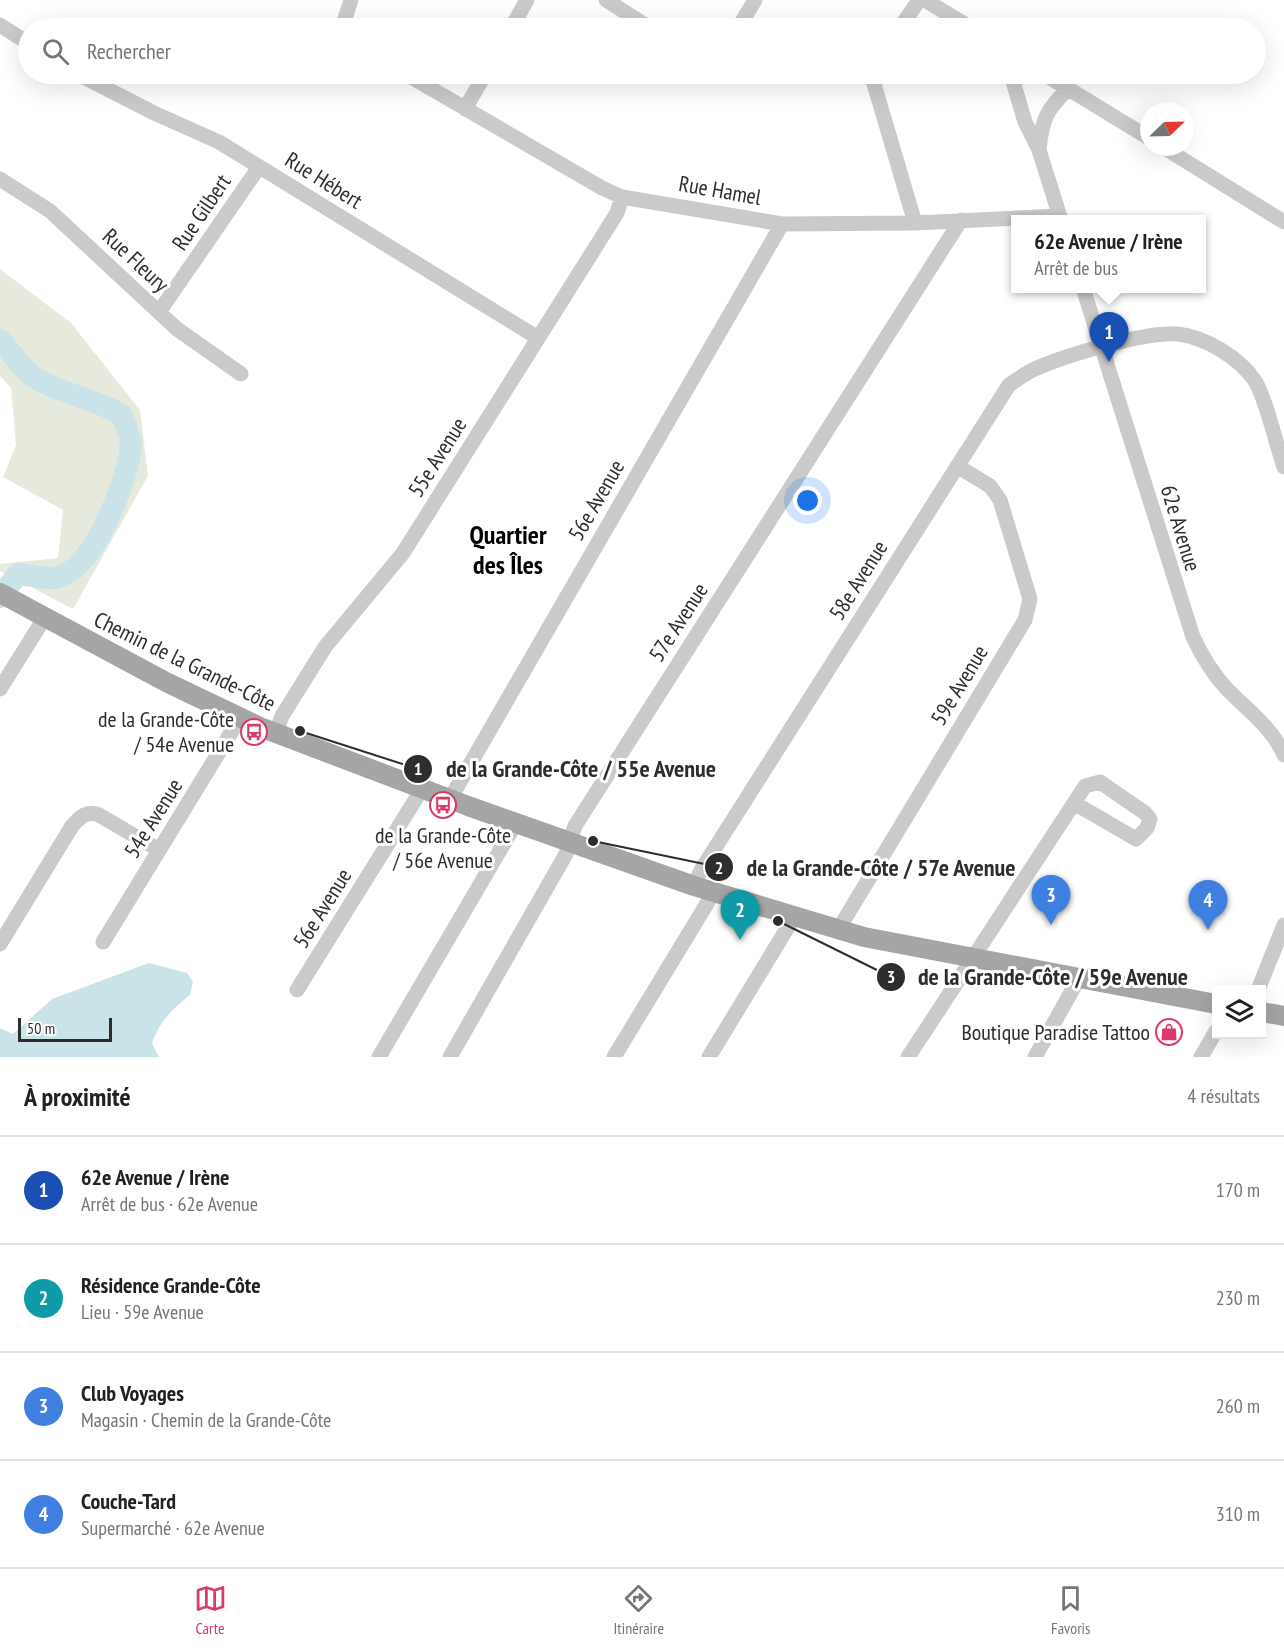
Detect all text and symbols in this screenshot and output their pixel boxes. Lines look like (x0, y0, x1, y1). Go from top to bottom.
search box (18, 18, 1266, 84)
icon: search (39, 35, 72, 68)
text: Rechercher (87, 37, 171, 65)
north arrow (1140, 102, 1194, 156)
street label: Rue Hébert (280, 145, 368, 215)
street label: Rue Gilbert (165, 169, 237, 255)
street label: Rue Hamel (677, 169, 764, 211)
popup (1011, 215, 1206, 293)
street label: Rue Fleury (97, 222, 176, 298)
text: 62e Avenue / Irène (1034, 227, 1183, 255)
text: Arrêt de bus (1034, 255, 1118, 281)
pin: 1 (1090, 312, 1128, 362)
street label: 55e Avenue (402, 412, 472, 502)
street label: 56e Avenue (562, 455, 630, 545)
street label: 62e Avenue (1155, 482, 1207, 574)
your location (793, 486, 822, 515)
district label: Quartier des Îles (469, 518, 547, 581)
street label: 58e Avenue (823, 535, 893, 625)
street label: 57e Avenue (642, 577, 714, 667)
street label: Chemin de la Grande-Côte (90, 605, 280, 717)
street label: 59e Avenue (924, 640, 994, 730)
place label: de la Grande-Côte / 54e Avenue (98, 705, 234, 758)
bus stop icon: de la Grande-Côte / 54e Avenue (239, 717, 269, 747)
callout: de la Grande-Côte / 55e Avenue (403, 748, 728, 790)
text: de la Grande-Côte / 55e Avenue (446, 753, 716, 784)
text: 1 (414, 757, 422, 780)
street label: 54e Avenue (118, 773, 188, 863)
bus stop icon: de la Grande-Côte / 56e Avenue (428, 790, 458, 820)
place label: de la Grande-Côte / 56e Avenue (375, 821, 511, 874)
callout: de la Grande-Côte / 57e Avenue (704, 846, 1028, 888)
text: de la Grande-Côte / 57e Avenue (747, 852, 1016, 883)
text: 2 (715, 856, 723, 879)
street label: 56e Avenue (287, 863, 357, 953)
pin: 3 (1032, 876, 1070, 925)
pin: 4 (1188, 880, 1228, 930)
pin: 2 (720, 890, 760, 940)
callout: de la Grande-Côte / 59e Avenue (876, 956, 1201, 998)
text: de la Grande-Côte / 59e Avenue (918, 961, 1188, 992)
text: 3 (887, 965, 895, 988)
map controls (1212, 985, 1266, 1039)
button: layers (1212, 985, 1266, 1039)
scale bar (18, 1015, 112, 1042)
shop icon: Boutique Paradise Tattoo (1154, 1017, 1184, 1047)
text: 50 m (27, 1018, 55, 1038)
place label: Boutique Paradise Tattoo (961, 1018, 1150, 1046)
text: À proximité (24, 1080, 131, 1113)
text: 4 résultats (1187, 1083, 1260, 1109)
text: 62e Avenue / Irène (81, 1163, 229, 1191)
text: 1 (39, 1177, 48, 1203)
text: 170 m (1216, 1177, 1260, 1203)
text: Arrêt de bus · 62e Avenue (81, 1191, 258, 1217)
text: Résidence Grande-Côte (81, 1271, 261, 1299)
text: 2 (39, 1285, 48, 1311)
text: 230 m (1216, 1285, 1260, 1311)
text: Lieu · 59e Avenue (81, 1299, 204, 1325)
text: Club Voyages (81, 1379, 184, 1407)
text: 3 (39, 1393, 48, 1419)
text: 260 m (1216, 1393, 1260, 1419)
text: Magasin · Chemin de la Grande-Côte (81, 1407, 331, 1433)
text: Couche-Tard (81, 1487, 176, 1515)
text: 4 (39, 1501, 48, 1527)
text: 310 m (1216, 1501, 1260, 1527)
text: Supermarché · 62e Avenue (81, 1515, 265, 1541)
tab: Carte (194, 1582, 227, 1638)
tab: Itinéraire (614, 1582, 664, 1638)
tab: Favoris (1051, 1582, 1090, 1638)

